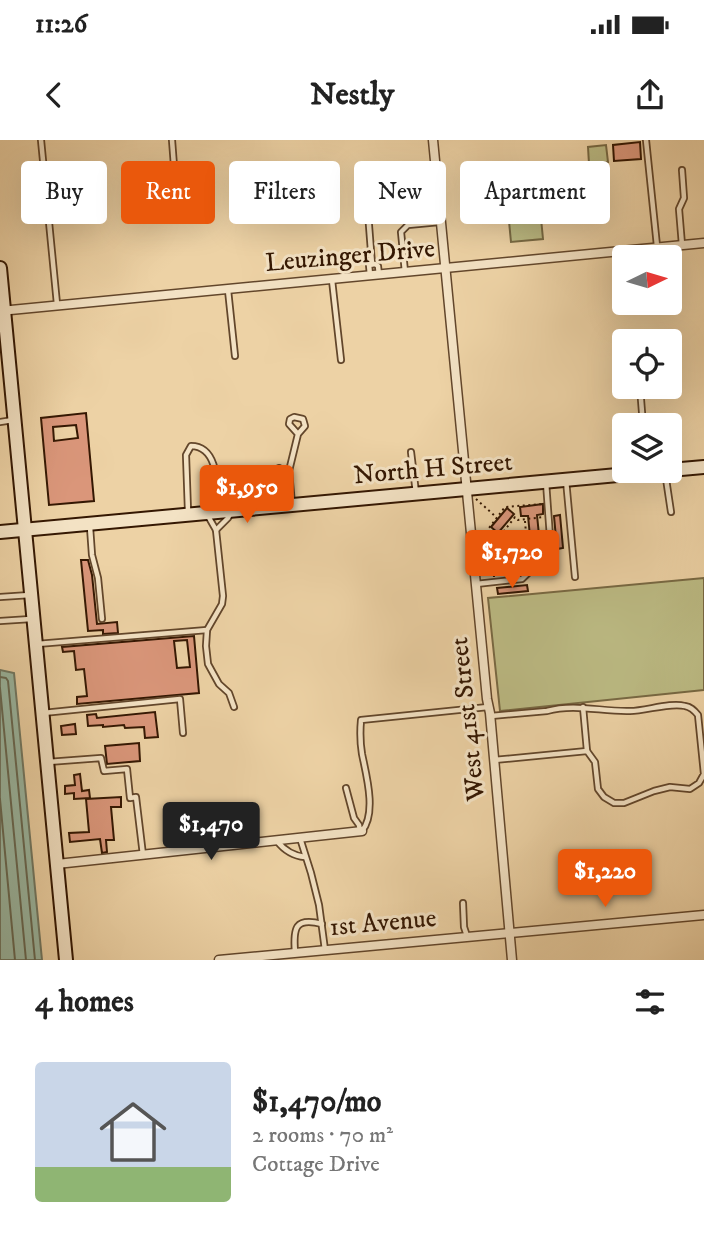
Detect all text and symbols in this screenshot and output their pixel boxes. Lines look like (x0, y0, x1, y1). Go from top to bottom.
text: 11:26 (35, 8, 87, 41)
text: Nestly (310, 75, 394, 115)
icon: back (35, 76, 73, 114)
icon: share (631, 76, 669, 114)
chip: Buy (21, 161, 107, 224)
chip: Rent (121, 161, 215, 224)
chip: Filters (229, 161, 340, 224)
chip: New (354, 161, 446, 224)
chip: Apartment (460, 161, 610, 224)
street label: Leuzinger Drive (264, 232, 436, 280)
north arrow (612, 245, 682, 315)
map controls (612, 245, 682, 483)
button: locate (612, 329, 682, 399)
button: layers (612, 413, 682, 483)
street label: North H Street (352, 446, 514, 492)
pin: $1,950 (190, 466, 304, 525)
text: $1,950 (216, 473, 278, 502)
pin: $1,720 (455, 531, 569, 590)
text: $1,720 (481, 538, 543, 567)
street label: West 41st Street (443, 635, 493, 804)
pin: $1,470 (154, 802, 268, 862)
text: $1,470 (179, 810, 243, 839)
pin: $1,220 (548, 850, 662, 909)
text: $1,220 (574, 857, 636, 886)
street label: 1st Avenue (328, 902, 438, 944)
icon: filters (631, 983, 669, 1021)
text: 4 homes (35, 984, 134, 1021)
text: $1,470/mo (252, 1084, 381, 1121)
icon: home (91, 1090, 175, 1174)
text: 2 rooms · 70 m² (252, 1121, 393, 1150)
text: Cottage Drive (252, 1150, 380, 1179)

